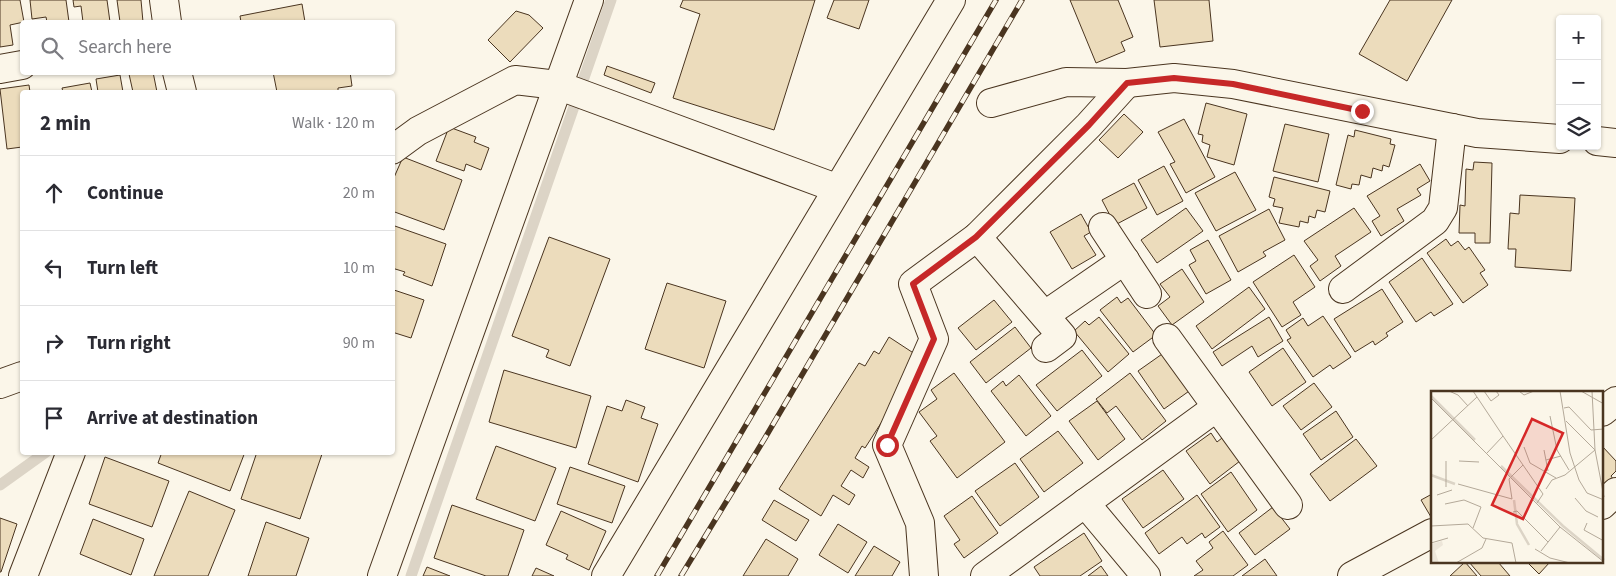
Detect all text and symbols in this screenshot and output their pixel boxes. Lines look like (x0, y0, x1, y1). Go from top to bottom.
map controls (1556, 15, 1601, 150)
button: + (1556, 15, 1601, 60)
search box (20, 20, 395, 75)
icon: search (38, 34, 66, 62)
text: Search here (78, 34, 172, 61)
button: − (1556, 60, 1601, 105)
route end (1351, 100, 1374, 123)
button: layers (1556, 105, 1601, 150)
text: 2 min (40, 108, 91, 138)
text: Walk · 120 m (292, 112, 375, 134)
icon: ahead (40, 179, 68, 207)
text: Continue (87, 180, 164, 207)
text: 20 m (343, 182, 375, 204)
icon: left (40, 254, 68, 282)
text: Turn left (87, 255, 158, 282)
text: 10 m (343, 257, 375, 279)
icon: right (40, 329, 68, 357)
text: Turn right (87, 330, 171, 357)
text: 90 m (343, 332, 375, 354)
inset map (1431, 391, 1604, 564)
icon: arrive (40, 404, 68, 432)
text: Arrive at destination (87, 405, 258, 432)
route start (876, 434, 899, 457)

